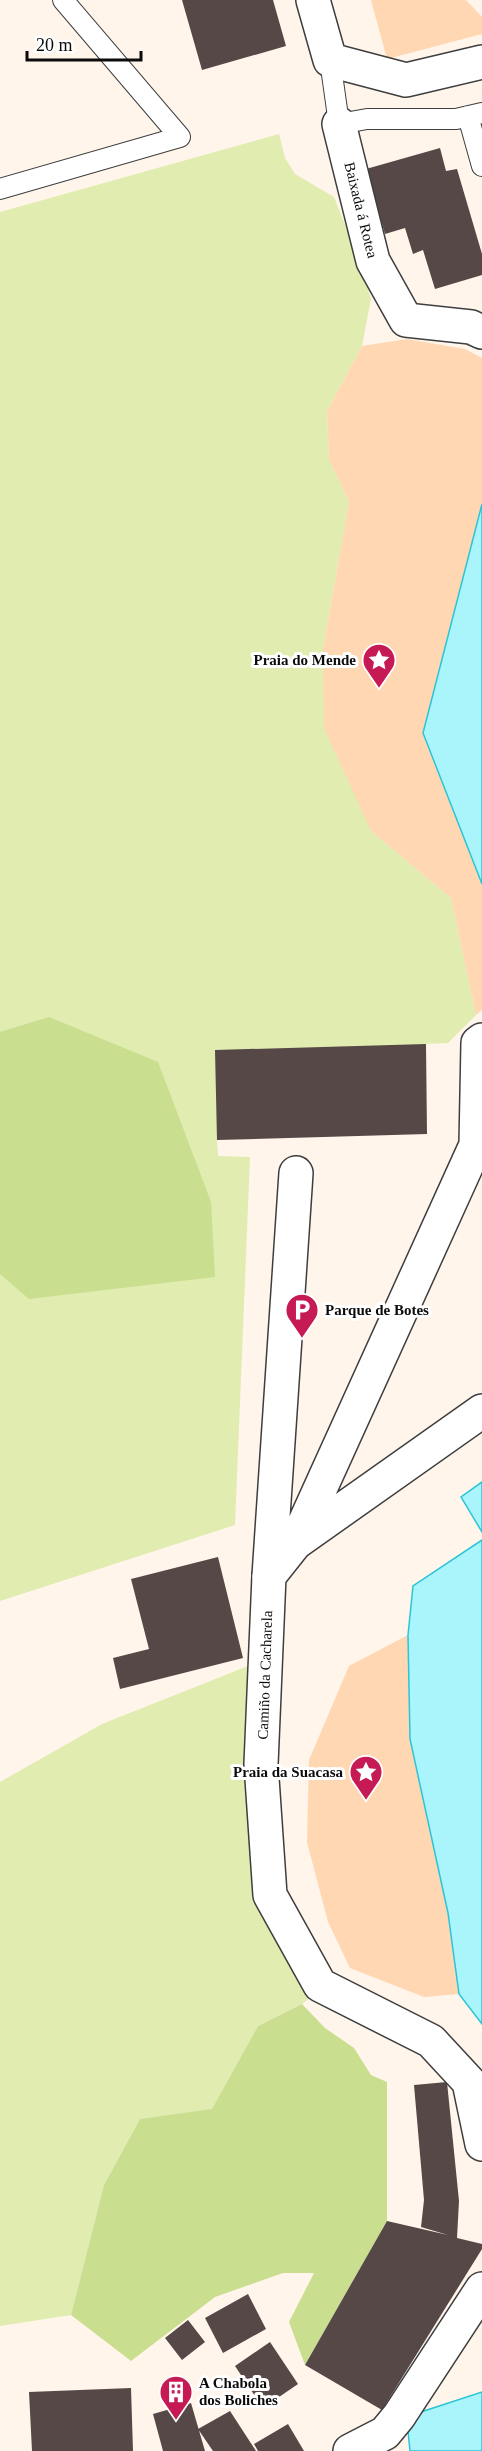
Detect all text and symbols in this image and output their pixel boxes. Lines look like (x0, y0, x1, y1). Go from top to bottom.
scale bar (27, 24, 141, 62)
text: 20 m (36, 35, 73, 55)
street label: Baixada á Rotea (341, 160, 381, 260)
place icon: Praia do Mende (361, 642, 397, 689)
place label: Praia do Mende (254, 652, 356, 668)
parking icon: Parque de Botes (284, 1292, 320, 1339)
place label: Parque de Botes (325, 1302, 429, 1318)
street label: Camiño da Cacharela (255, 1610, 275, 1740)
place icon: Praia da Suacasa (348, 1754, 384, 1801)
place label: Praia da Suacasa (233, 1764, 343, 1780)
building icon: A Chabola dos Boliches (158, 2374, 194, 2421)
place label: A Chabola dos Boliches (199, 2375, 278, 2408)

